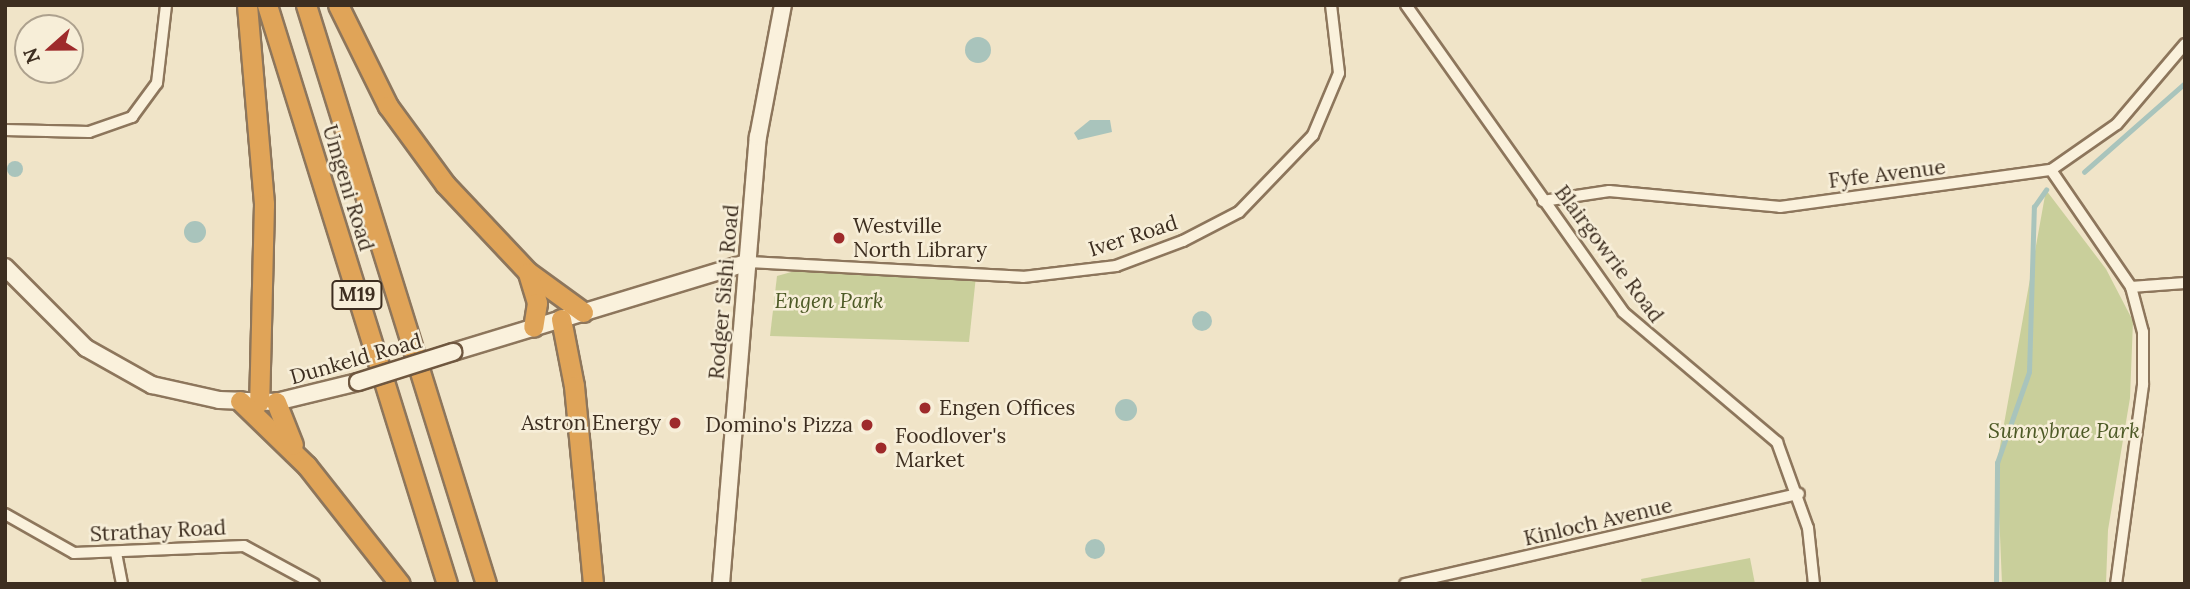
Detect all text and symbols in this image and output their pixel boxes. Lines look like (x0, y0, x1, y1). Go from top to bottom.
north arrow (14, 14, 84, 84)
text: N (17, 45, 45, 67)
street label: Umgeni Road (317, 122, 379, 254)
street label: Fyfe Avenue (1827, 154, 1947, 194)
street label: Blairgowrie Road (1549, 180, 1669, 328)
street label: Rodger Sishi Road (704, 203, 744, 381)
street label: Iver Road (1085, 210, 1181, 262)
place label: Westville North Library (853, 213, 987, 263)
marker: Westville North Library (831, 230, 847, 246)
road number: M19 (331, 280, 383, 310)
park label: Engen Park (774, 288, 884, 314)
street label: Dunkeld Road (287, 328, 425, 390)
place label: Engen Offices (939, 395, 1075, 421)
marker: Engen Offices (917, 400, 933, 416)
place label: Astron Energy (521, 410, 661, 436)
place label: Domino's Pizza (705, 412, 853, 438)
marker: Astron Energy (667, 415, 683, 431)
marker: Domino's Pizza (859, 417, 875, 433)
park label: Sunnybrae Park (1988, 418, 2140, 444)
place label: Foodlover's Market (895, 423, 1006, 473)
marker: Foodlover's Market (873, 440, 889, 456)
street label: Kinloch Avenue (1521, 493, 1675, 551)
street label: Strathay Road (89, 515, 227, 547)

